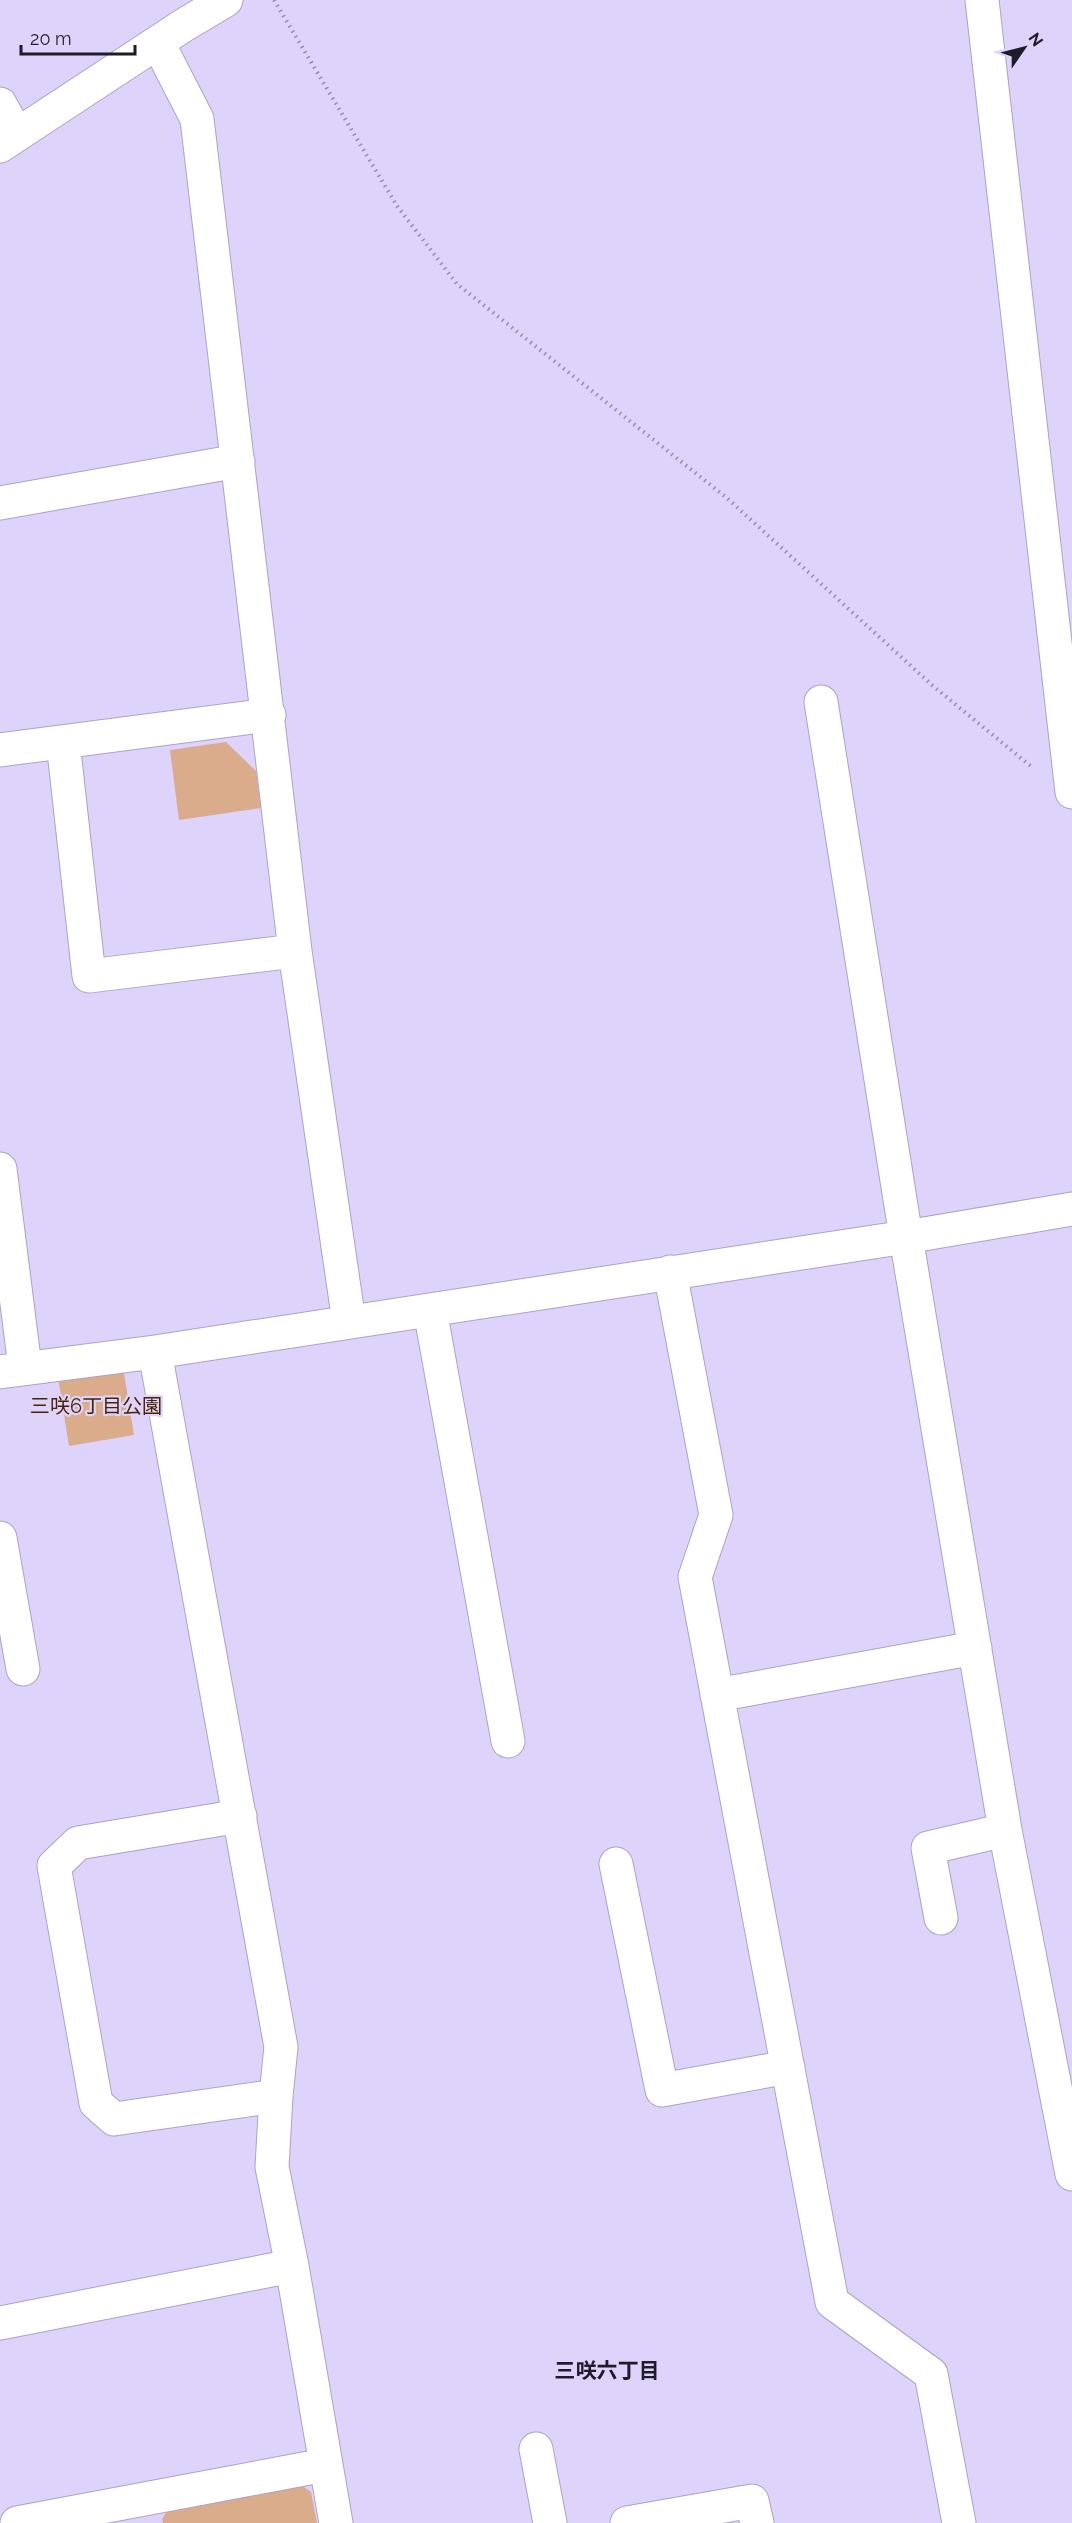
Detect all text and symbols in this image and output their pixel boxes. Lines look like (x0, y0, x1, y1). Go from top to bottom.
scale bar (21, 18, 135, 56)
north arrow (994, 18, 1054, 78)
text: 20 m (30, 28, 72, 49)
text: N (1025, 29, 1047, 50)
park label: 三咲6丁目公園 (30, 1394, 162, 1418)
district label: 三咲六丁目 (555, 2358, 660, 2383)

